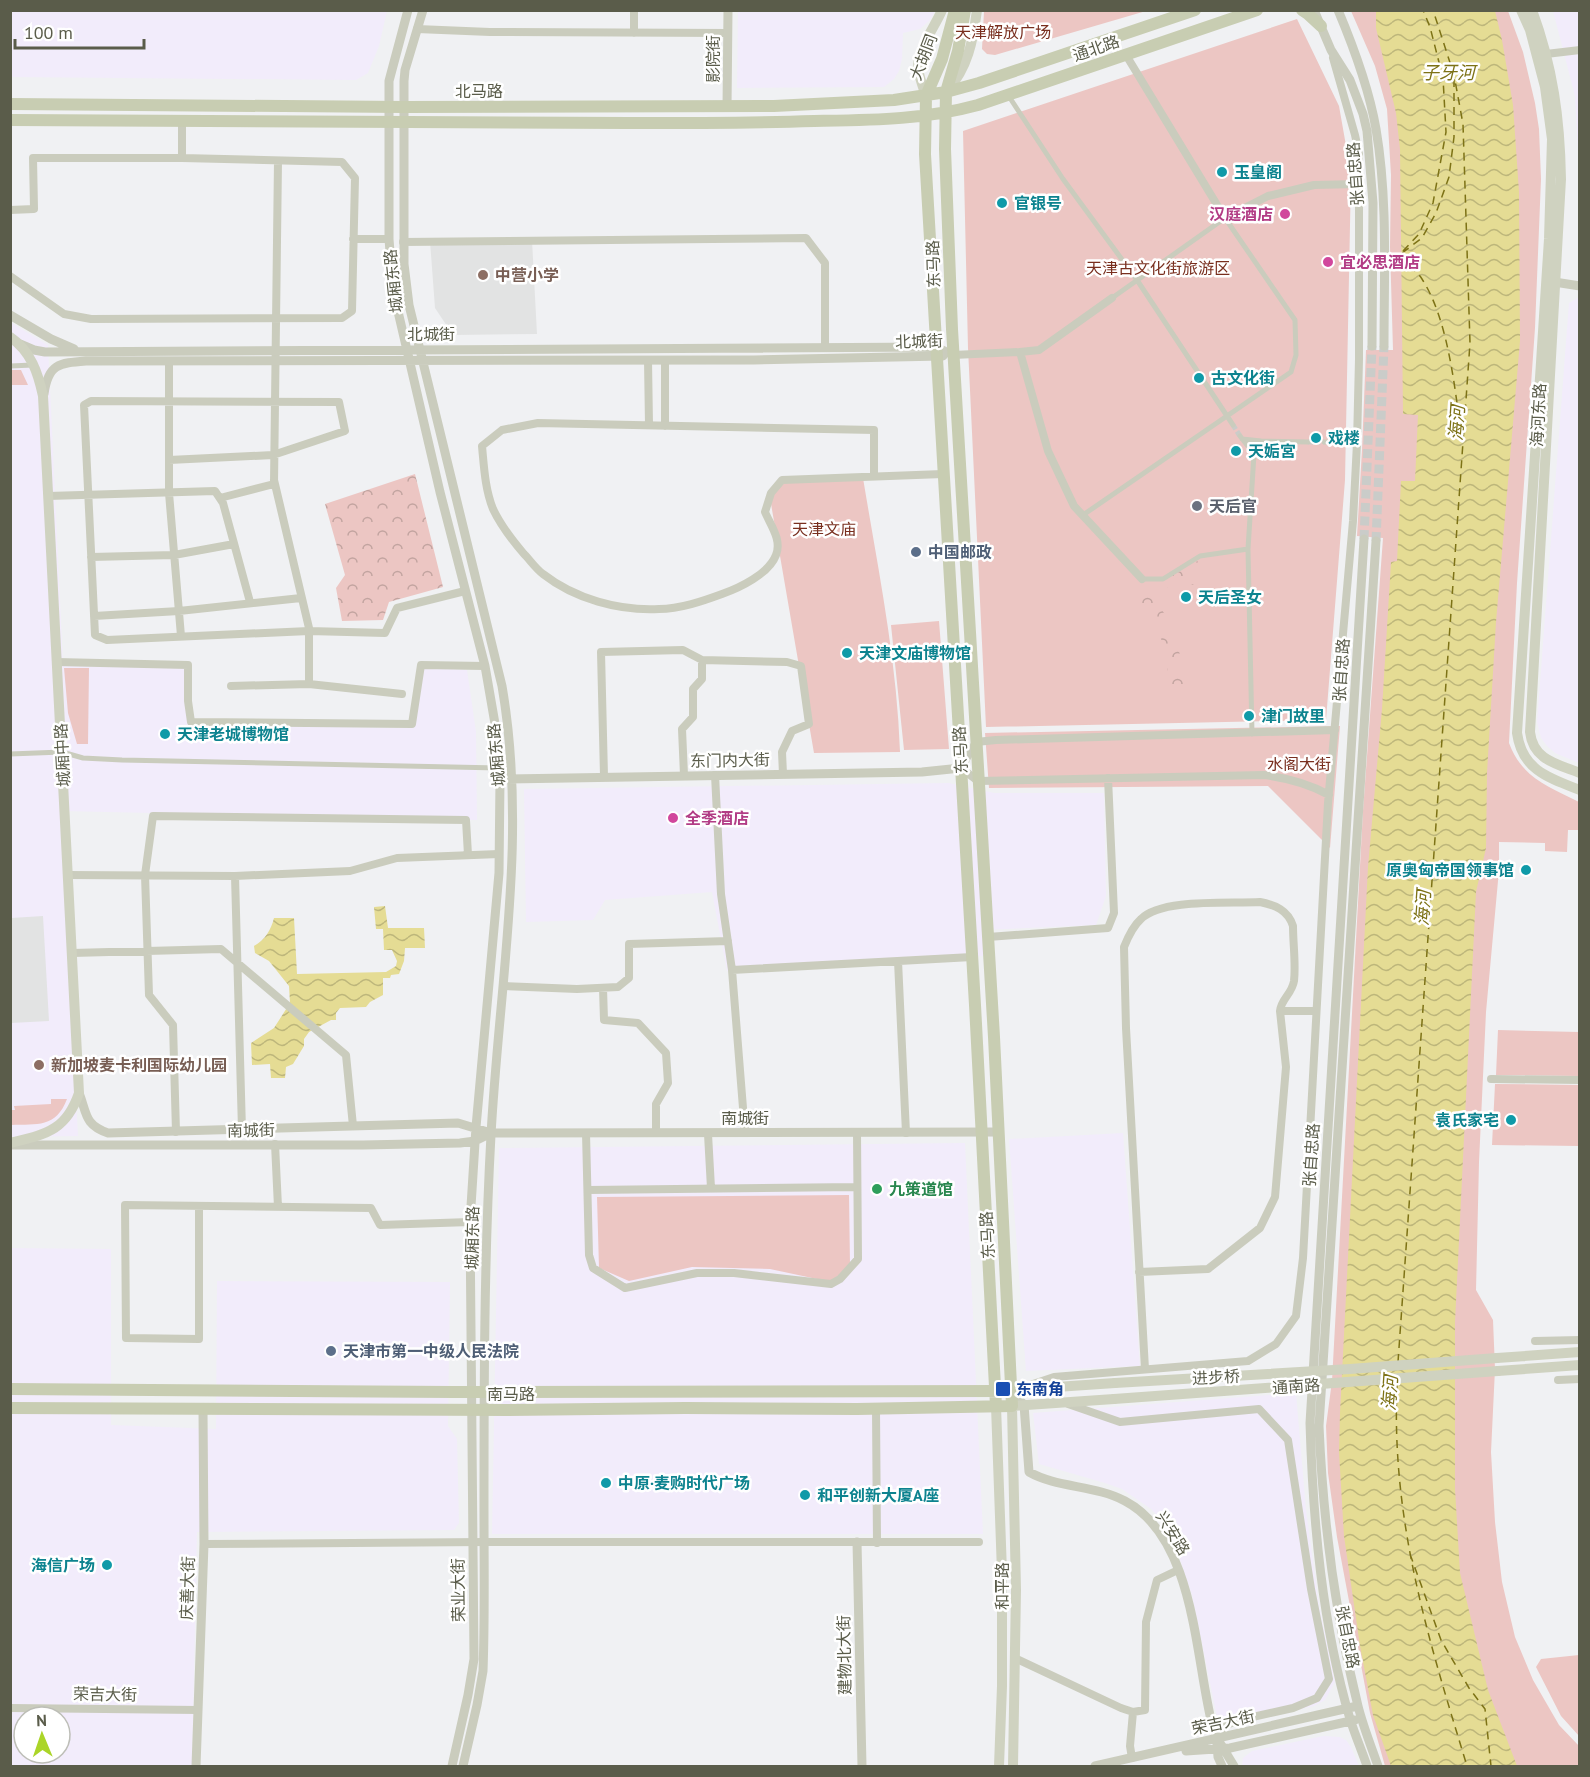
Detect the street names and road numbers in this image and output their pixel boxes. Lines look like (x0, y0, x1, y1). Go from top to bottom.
street label: 大胡同 (905, 31, 941, 83)
street label: 通北路 (1070, 31, 1122, 65)
street label: 影院街 (703, 35, 723, 83)
street label: 北马路 (455, 81, 503, 101)
street label: 张自忠路 (1343, 141, 1367, 207)
street label: 东马路 (922, 240, 944, 288)
street label: 城厢东路 (380, 248, 406, 314)
street label: 北城街 (407, 324, 455, 344)
street label: 北城街 (895, 330, 943, 352)
street label: 海河东路 (1526, 383, 1550, 447)
street label: 张自忠路 (1329, 637, 1353, 703)
street label: 城厢东路 (483, 722, 509, 788)
street label: 城厢中路 (50, 723, 74, 787)
street label: 东马路 (949, 726, 971, 774)
street label: 东门内大街 (690, 749, 770, 771)
street label: 南城街 (721, 1108, 769, 1128)
street label: 南城街 (227, 1120, 275, 1140)
street label: 张自忠路 (1299, 1122, 1323, 1188)
street label: 城厢东路 (461, 1206, 483, 1270)
street label: 东马路 (976, 1211, 998, 1259)
street label: 进步桥 (1192, 1366, 1240, 1388)
street label: 通南路 (1271, 1374, 1321, 1398)
street label: 南马路 (487, 1384, 535, 1404)
street label: 兴安路 (1152, 1507, 1194, 1559)
street label: 庆善大街 (176, 1556, 198, 1620)
street label: 荣业大街 (447, 1558, 469, 1622)
street label: 和平路 (992, 1562, 1012, 1610)
street label: 张自忠路 (1332, 1604, 1364, 1670)
street label: 建物北大街 (833, 1615, 855, 1695)
street label: 荣吉大街 (73, 1683, 137, 1705)
street label: 荣吉大街 (1190, 1706, 1256, 1738)

